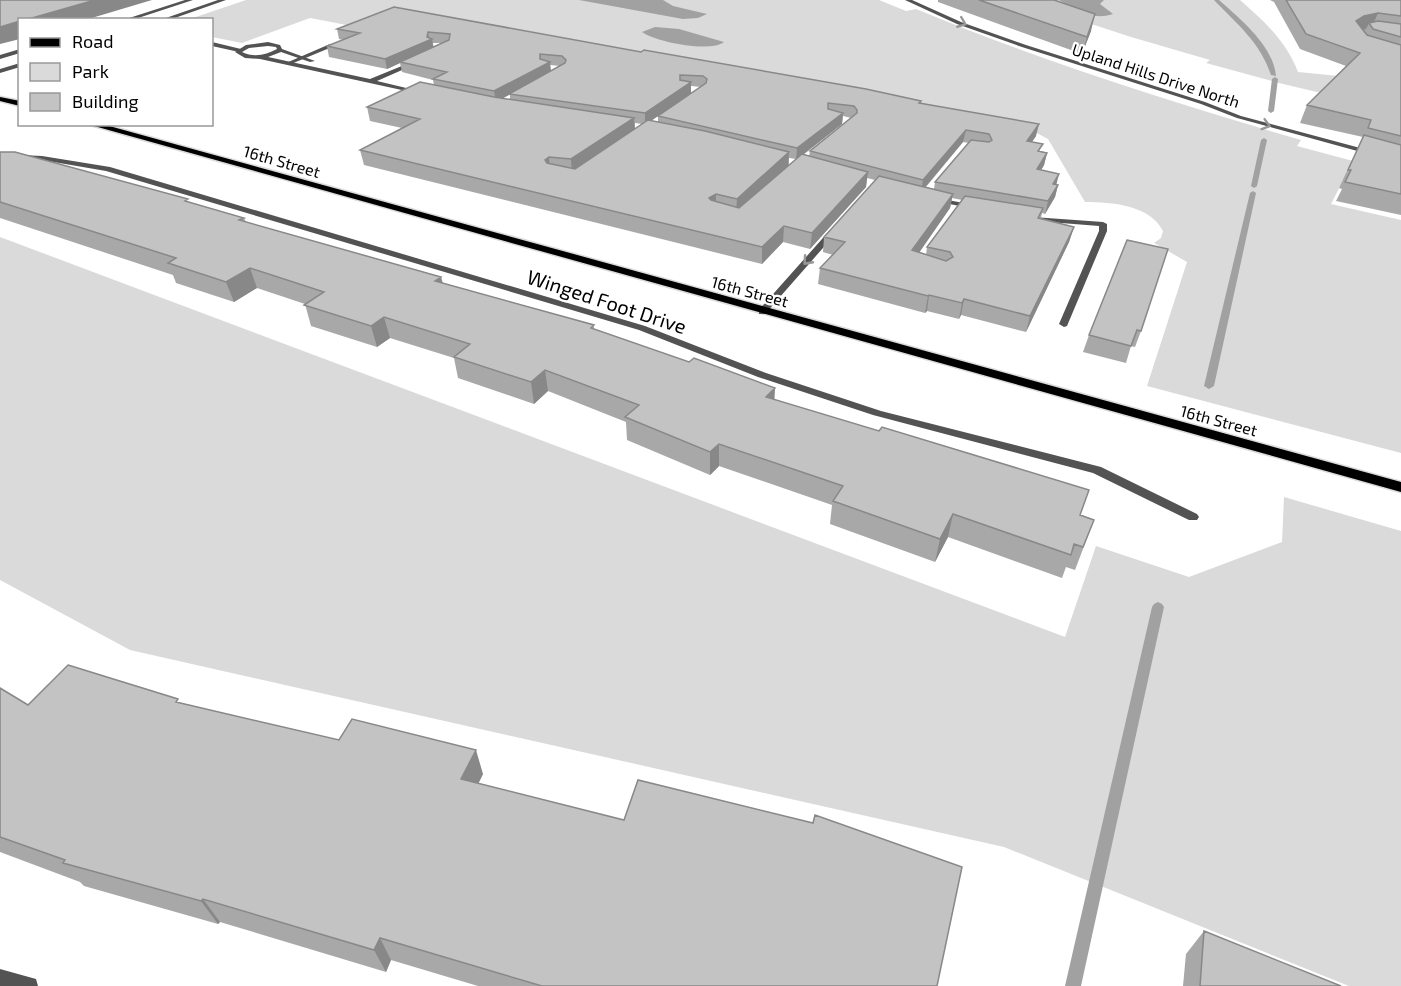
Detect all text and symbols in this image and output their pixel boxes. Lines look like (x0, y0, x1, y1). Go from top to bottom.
one-way arrow (956, 16, 966, 29)
legend (18, 18, 213, 126)
text: Road (72, 30, 113, 52)
street label: Upland Hills Drive North (1070, 39, 1242, 111)
text: Park (72, 60, 109, 82)
text: Building (72, 90, 139, 112)
one-way arrow (1261, 117, 1271, 130)
street label: 16th Street (241, 141, 323, 181)
one-way arrow (803, 254, 814, 265)
street label: Winged Foot Drive (524, 264, 690, 338)
street label: 16th Street (709, 272, 791, 310)
street label: 16th Street (1178, 401, 1260, 439)

